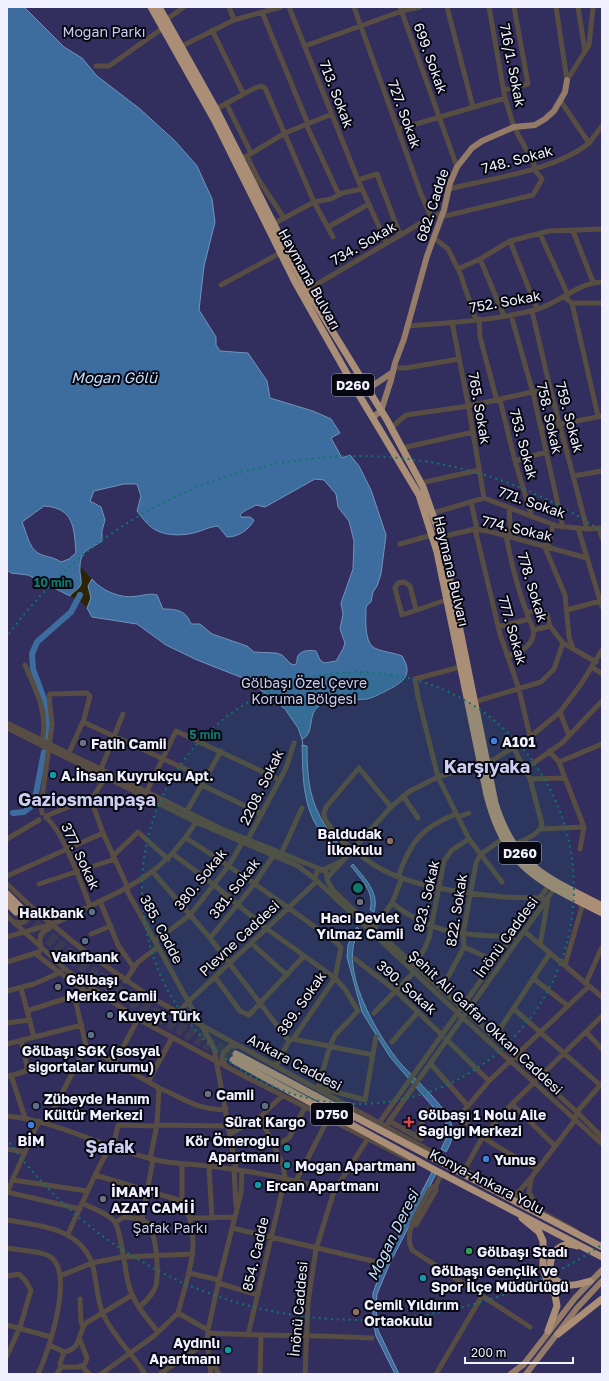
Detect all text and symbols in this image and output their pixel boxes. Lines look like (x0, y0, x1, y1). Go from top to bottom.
street label: 699. Sokak (410, 20, 452, 96)
street label: 716/1. Sokak (497, 22, 529, 108)
park label: Mogan Parkı (62, 23, 146, 40)
street label: 713. Sokak (316, 58, 358, 130)
street label: 727. Sokak (385, 77, 425, 151)
street label: 748. Sokak (479, 141, 555, 177)
street label: 682. Cadde (412, 166, 452, 244)
street label: 734. Sokak (327, 217, 399, 269)
street label: Haymana Bulvarı (275, 225, 345, 333)
street label: 752. Sokak (468, 286, 542, 316)
water label: Mogan Gölü (71, 368, 158, 387)
street label: 765. Sokak (465, 371, 495, 445)
road number: D260 (332, 374, 374, 396)
street label: 759. Sokak (552, 380, 588, 454)
street label: 758. Sokak (534, 381, 566, 455)
street label: 753. Sokak (506, 407, 542, 481)
street label: 771. Sokak (496, 483, 568, 522)
street label: 774. Sokak (480, 512, 554, 544)
street label: Haymana Bulvarı (431, 514, 473, 628)
street label: 778. Sokak (514, 550, 552, 624)
text: 10 min (34, 575, 72, 590)
street label: 777. Sokak (495, 594, 531, 667)
park label: Gölbaşı Özel Çevre Koruma Bölgesi (241, 674, 367, 707)
text: 5 min (189, 727, 221, 742)
place label: A101 (502, 733, 535, 750)
place label: Fatih Camii (91, 735, 167, 752)
marker: A101 (489, 736, 499, 746)
marker: Fatih Camii (78, 738, 88, 748)
street label: 2208. Sokak (235, 746, 287, 828)
district label: Karşıyaka (444, 755, 530, 777)
place label: A.İhsan Kuyrukçu Apt. (61, 767, 214, 784)
marker: A.İhsan Kuyrukçu Apt. (48, 770, 58, 780)
district label: Gaziosmanpaşa (18, 788, 156, 810)
street label: 377. Sokak (58, 820, 104, 892)
place label: Baldudak İlkokulu (318, 825, 382, 858)
marker: Baldudak İlkokulu (385, 836, 395, 846)
road number: D260 (499, 842, 541, 864)
street label: 380. Sokak (170, 845, 230, 913)
street label: 381. Sokak (205, 854, 263, 922)
street label: 823. Sokak (409, 858, 443, 934)
street label: 822. Sokak (442, 872, 470, 948)
centre of rings (351, 881, 365, 895)
street label: 385. Cadde (137, 892, 187, 966)
street label: İnönü Caddesi (471, 893, 541, 981)
street label: Plevne Caddesi (195, 897, 283, 979)
marker: Hacı Devlet Yılmaz Camii (355, 897, 365, 907)
place label: Halkbank (19, 904, 84, 921)
marker: Halkbank (87, 907, 97, 917)
place label: Hacı Devlet Yılmaz Camii (316, 909, 404, 942)
marker: Vakıfbank (80, 936, 90, 946)
street label: Şehit Ali Gaffar Okkan Caddesi (406, 946, 566, 1098)
place label: Vakıfbank (51, 948, 119, 965)
street label: 390. Sokak (373, 956, 441, 1018)
street label: 389. Sokak (273, 968, 329, 1038)
place label: Gölbaşı Merkez Camii (66, 971, 157, 1004)
marker: Gölbaşı Merkez Camii (53, 982, 63, 992)
place label: Kuveyt Türk (118, 1007, 201, 1024)
marker: Kuveyt Türk (105, 1010, 115, 1020)
marker: Gölbaşı SGK (sosyal sigortalar kurumu) (86, 1030, 96, 1040)
street label: Ankara Caddesi (245, 1030, 345, 1094)
place label: Gölbaşı SGK (sosyal sigortalar kurumu) (22, 1042, 161, 1075)
place label: Camii (216, 1086, 254, 1103)
marker: Camii (203, 1089, 213, 1099)
place label: Zübeyde Hanım Kültür Merkezi (44, 1090, 150, 1123)
marker: Zübeyde Hanım Kültür Merkezi (31, 1101, 41, 1111)
marker: Sürat Kargo (260, 1101, 270, 1111)
road number: D750 (311, 1103, 353, 1125)
place label: Gölbaşı 1 Nolu Aile Sağlığı Merkezi (418, 1106, 546, 1139)
place label: Sürat Kargo (225, 1113, 305, 1130)
marker: Gölbaşı 1 Nolu Aile Sağlığı Merkezi (403, 1116, 415, 1128)
marker: BİM (26, 1120, 36, 1130)
place label: BİM (17, 1132, 45, 1149)
place label: Kör Ömeroğlu Apartmanı (185, 1132, 279, 1165)
district label: Şafak (85, 1135, 135, 1157)
marker: Kör Ömeroğlu Apartmanı (282, 1143, 292, 1153)
street label: Konya-Ankara Yolu (427, 1145, 547, 1217)
place label: Yunus (494, 1151, 536, 1168)
marker: Yunus (481, 1154, 491, 1164)
place label: Moğan Apartmanı (295, 1157, 415, 1174)
marker: Moğan Apartmanı (282, 1160, 292, 1170)
place label: Ercan Apartmanı (266, 1177, 379, 1194)
marker: Ercan Apartmanı (253, 1180, 263, 1190)
place label: İMAM'I AZAT CAMİİ (111, 1183, 195, 1216)
water label: Mogan Deresi (362, 1185, 423, 1283)
marker: İMAM'I AZAT CAMİİ (98, 1194, 108, 1204)
street label: 854. Cadde (238, 1215, 272, 1293)
park label: Şafak Parkı (132, 1219, 208, 1236)
place label: Gölbaşı Stadı (477, 1243, 568, 1260)
marker: Gölbaşı Stadı (464, 1246, 474, 1256)
street label: İnönü Caddesi (285, 1260, 311, 1358)
place label: Gölbaşı Gençlik ve Spor İlçe Müdürlüğü (431, 1262, 569, 1295)
marker: Gölbaşı Gençlik ve Spor İlçe Müdürlüğü (418, 1273, 428, 1283)
place label: Cemil Yıldırım Ortaokulu (364, 1296, 459, 1329)
marker: Cemil Yıldırım Ortaokulu (351, 1307, 361, 1317)
place label: Aydınlı Apartmanı (149, 1334, 220, 1367)
scale bar (465, 1339, 573, 1365)
marker: Aydınlı Apartmanı (223, 1345, 233, 1355)
text: 200 m (471, 1345, 506, 1360)

